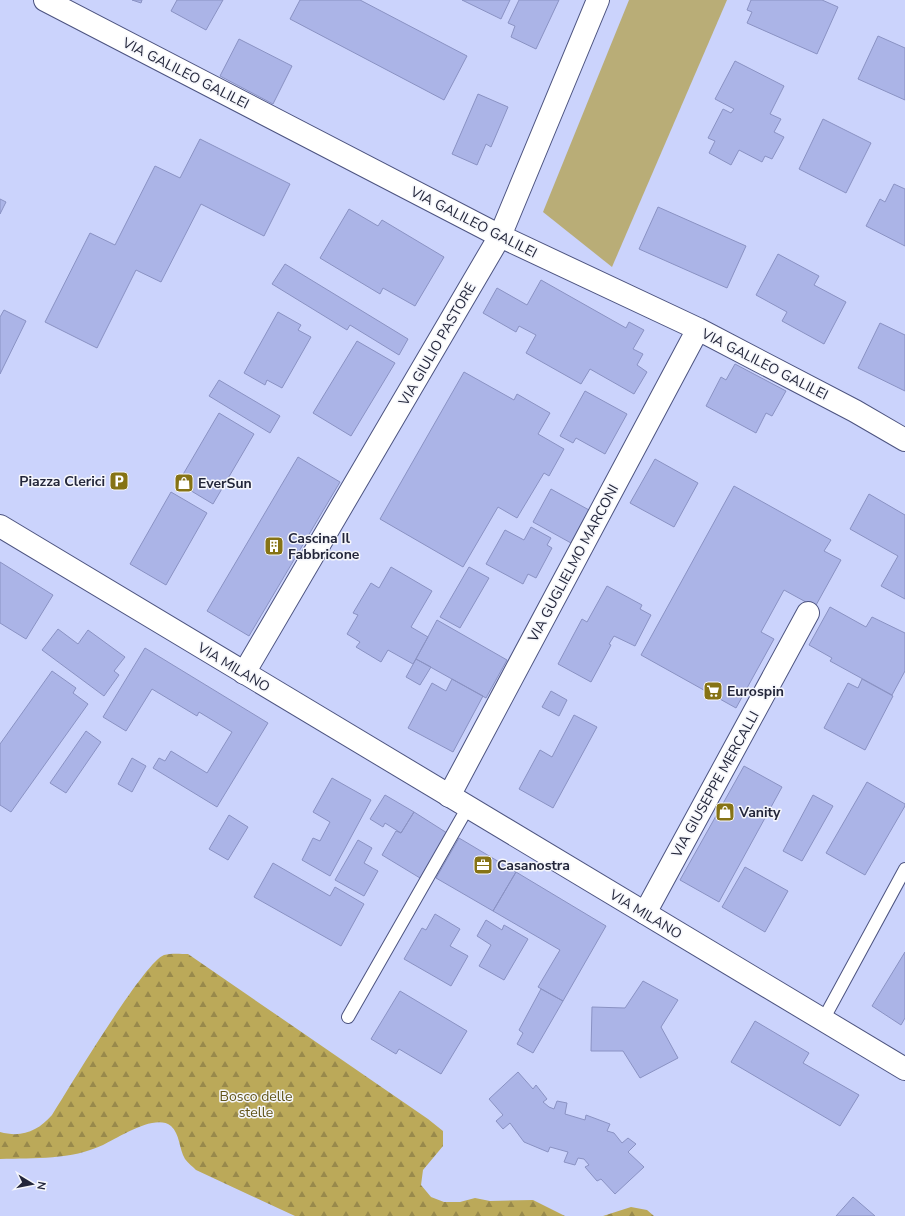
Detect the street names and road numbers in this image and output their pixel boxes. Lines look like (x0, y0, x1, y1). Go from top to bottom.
street label: VIA GALILEO GALILEI (118, 33, 252, 114)
street label: VIA GALILEO GALILEI (406, 182, 540, 263)
street label: VIA GIULIO PASTORE (394, 279, 480, 410)
street label: VIA GALILEO GALILEI (697, 324, 831, 405)
street label: VIA GUGLIELMO MARCONI (523, 481, 623, 646)
street label: VIA MILANO (193, 638, 273, 696)
street label: VIA GIUSEPPE MERCALLI (667, 708, 764, 862)
street label: VIA MILANO (605, 885, 685, 943)

